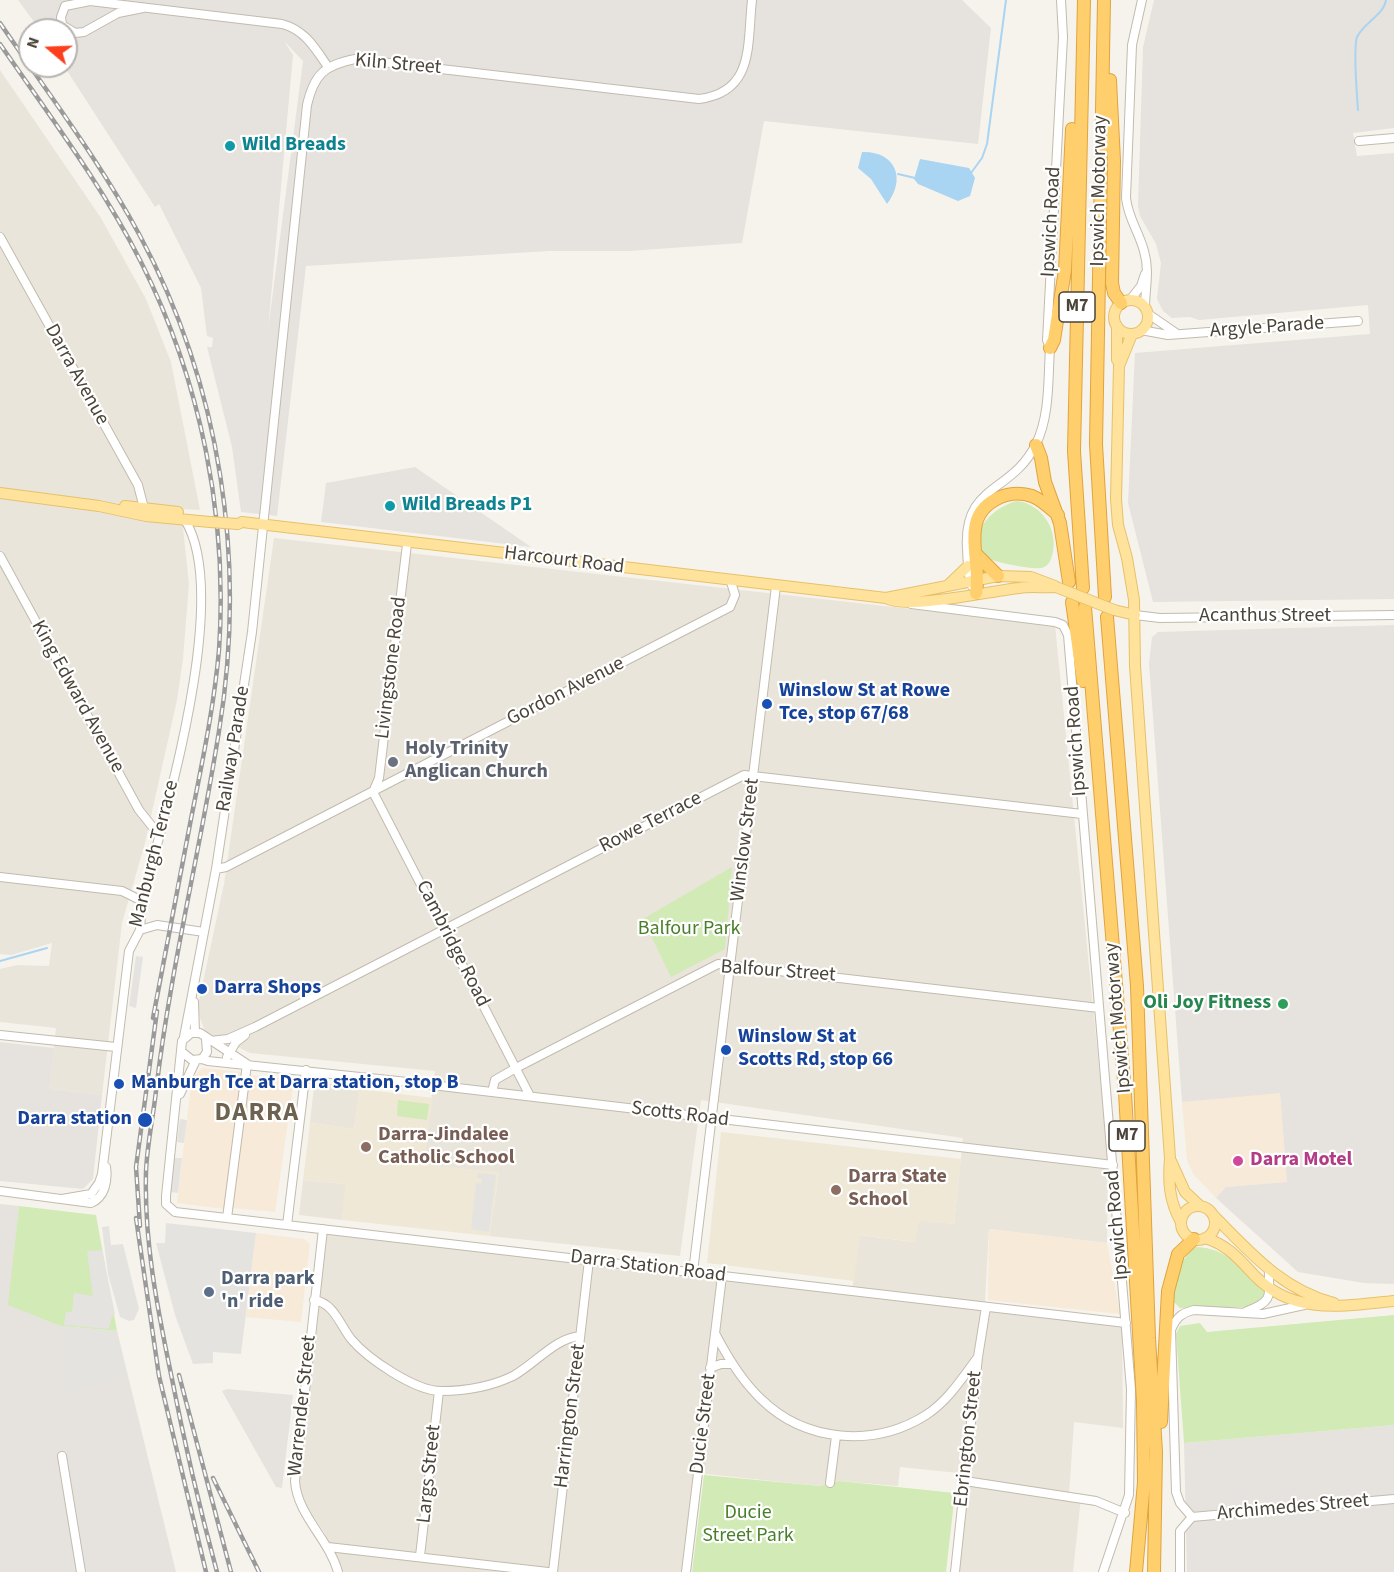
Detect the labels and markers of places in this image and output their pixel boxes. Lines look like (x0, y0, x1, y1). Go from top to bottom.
place label: Wild Breads (242, 134, 346, 158)
marker: Wild Breads (223, 139, 237, 153)
place label: Wild Breads P1 (402, 494, 532, 518)
marker: Wild Breads P1 (383, 499, 397, 513)
place label: Winslow St at Rowe Tce, stop 67/68 (779, 680, 950, 727)
marker: Winslow St at Rowe Tce, stop 67/68 (760, 697, 774, 711)
place label: Holy Trinity Anglican Church (405, 738, 548, 785)
marker: Holy Trinity Anglican Church (386, 755, 400, 769)
place label: Darra Shops (214, 977, 321, 1001)
marker: Darra Shops (195, 982, 209, 996)
place label: Oli Joy Fitness (1143, 992, 1271, 1016)
marker: Oli Joy Fitness (1276, 997, 1290, 1011)
place label: Winslow St at Scotts Rd, stop 66 (738, 1026, 893, 1073)
marker: Winslow St at Scotts Rd, stop 66 (719, 1043, 733, 1057)
place label: Manburgh Tce at Darra station, stop B (131, 1072, 459, 1096)
marker: Manburgh Tce at Darra station, stop B (112, 1077, 126, 1091)
place label: Darra station (17, 1108, 132, 1132)
marker: Darra station (136, 1111, 154, 1129)
place label: Darra-Jindalee Catholic School (378, 1124, 514, 1171)
marker: Darra-Jindalee Catholic School (359, 1140, 373, 1154)
place label: Darra Motel (1250, 1149, 1352, 1173)
marker: Darra Motel (1231, 1154, 1245, 1168)
place label: Darra State School (848, 1166, 947, 1213)
marker: Darra State School (829, 1183, 843, 1197)
place label: Darra park 'n' ride (221, 1268, 315, 1315)
marker: Darra park 'n' ride (202, 1285, 216, 1299)

